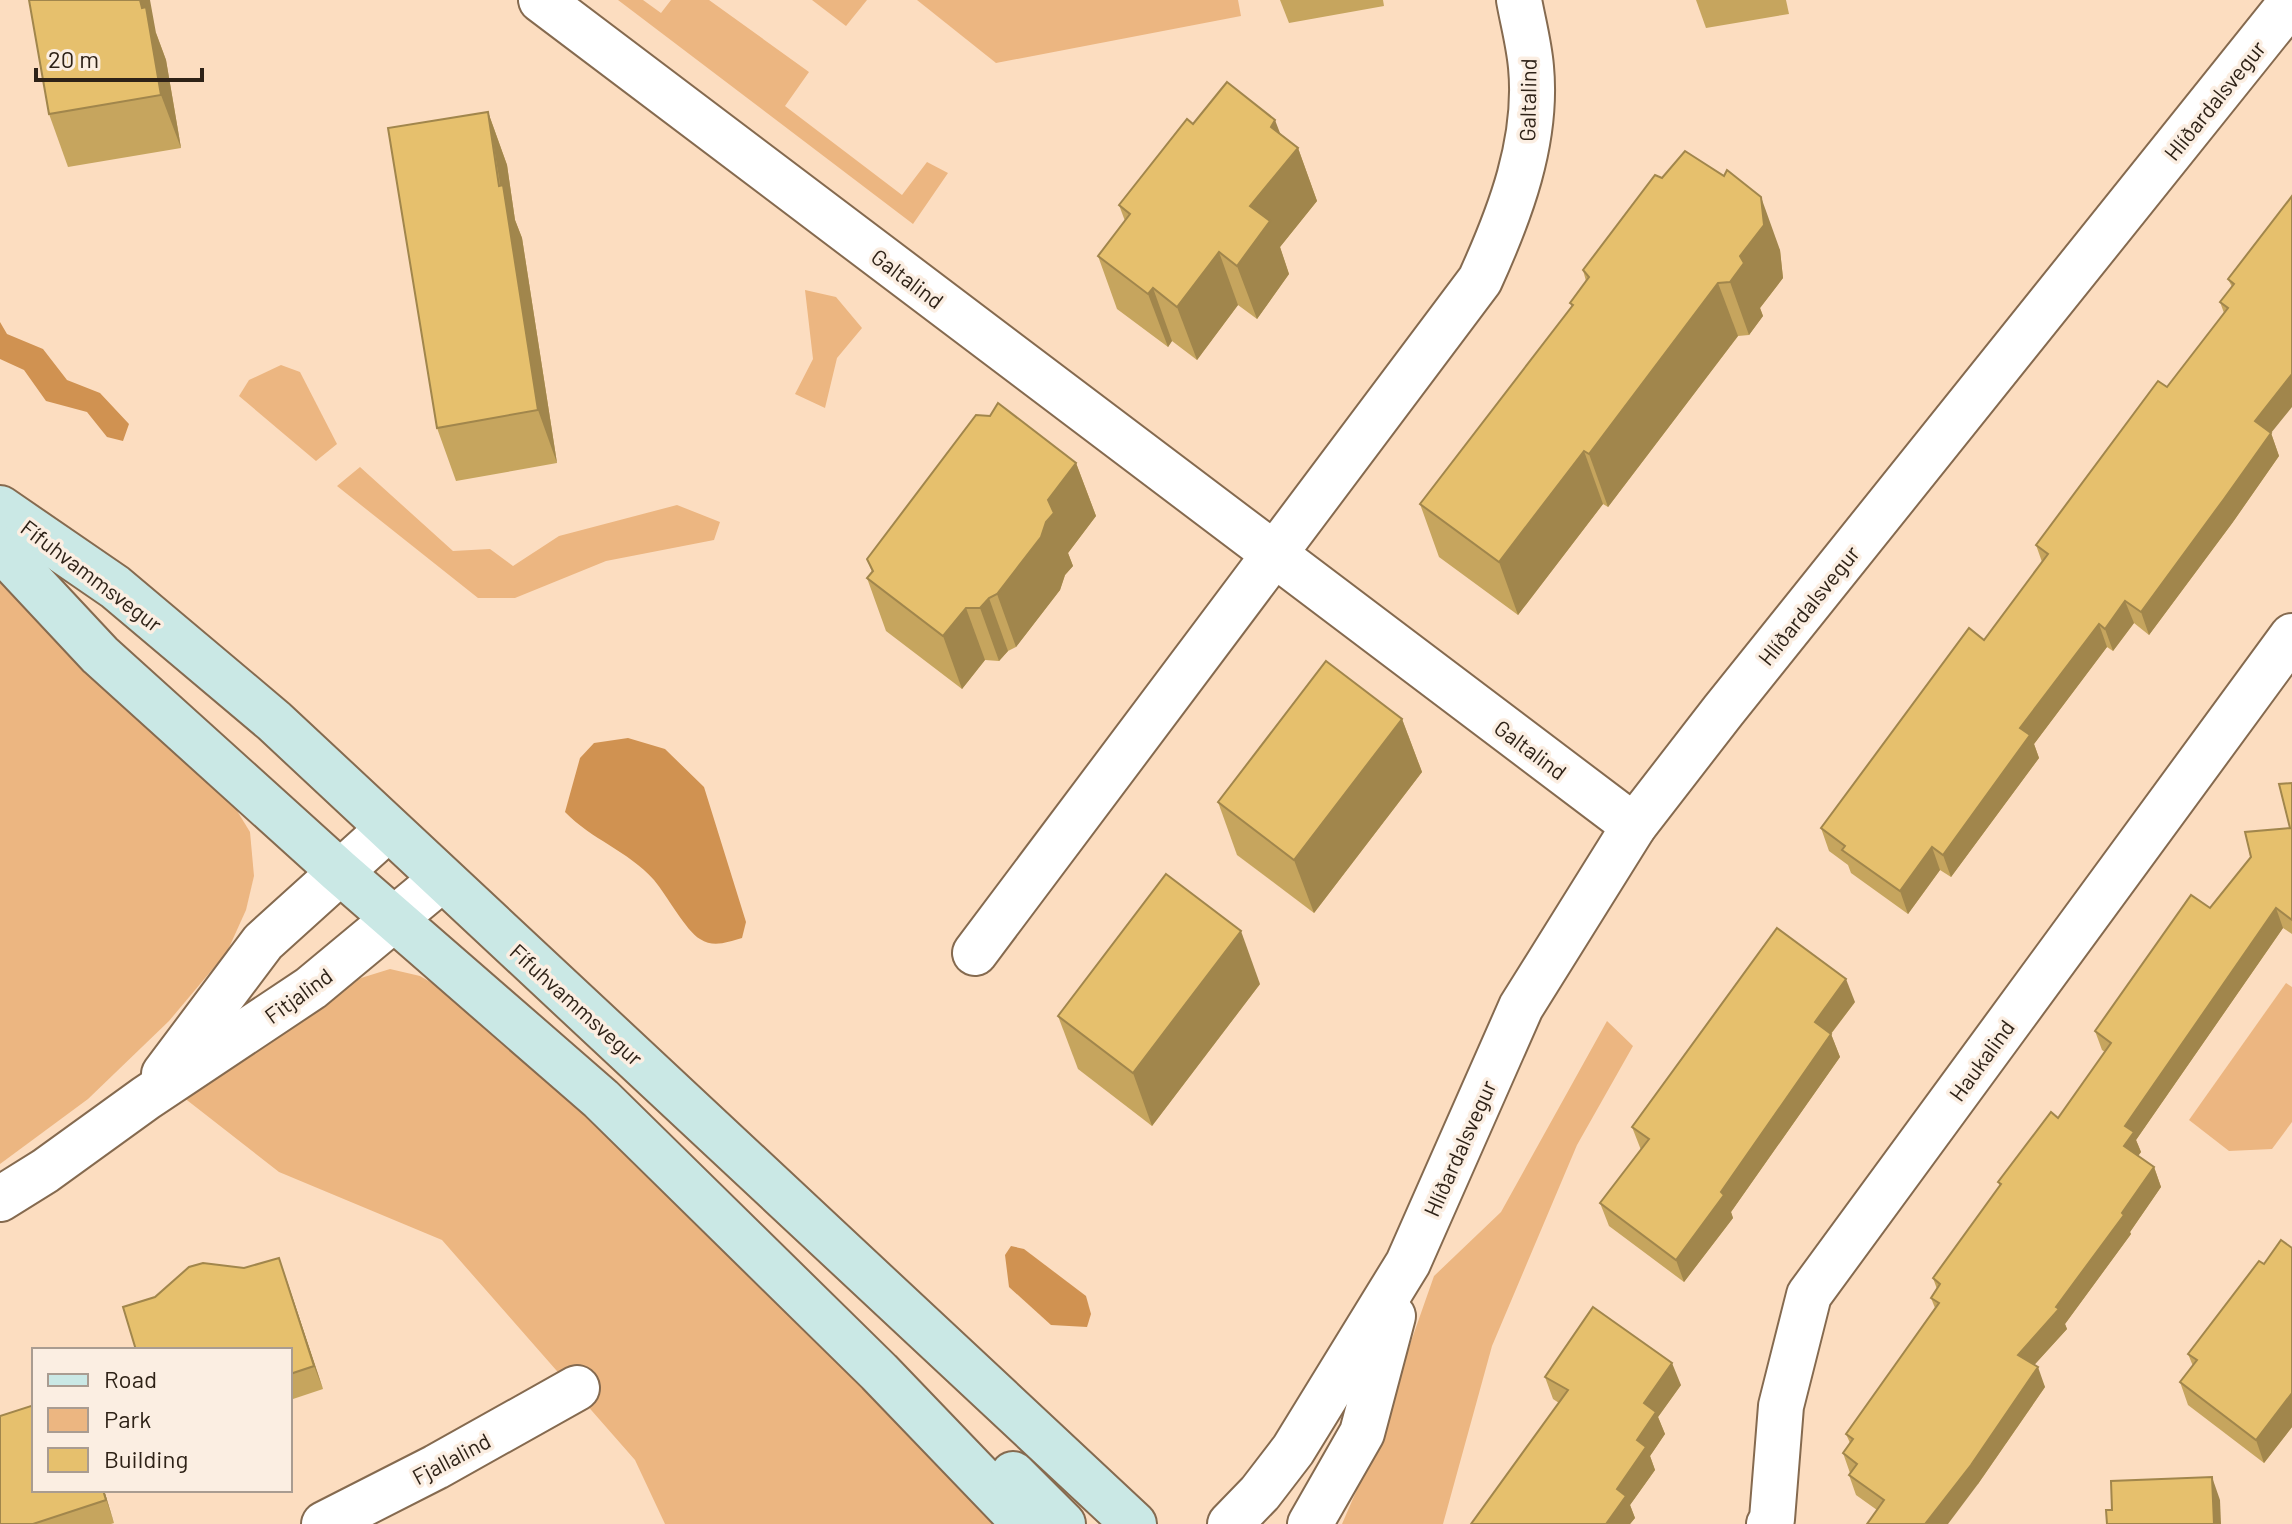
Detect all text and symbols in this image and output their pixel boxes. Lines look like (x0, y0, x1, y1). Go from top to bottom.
scale bar (36, 32, 202, 82)
street label: Hlíðardalsvegur (2158, 35, 2270, 165)
text: 20 m (48, 44, 99, 73)
street label: Galtalind (1513, 58, 1541, 142)
street label: Galtalind (867, 243, 949, 313)
street label: Fífuhvammsvegur (16, 514, 168, 636)
street label: Hlíðardalsvegur (1752, 540, 1864, 670)
street label: Galtalind (1490, 714, 1572, 784)
street label: Fífuhvammsvegur (505, 938, 649, 1070)
street label: Fitjalind (259, 962, 337, 1028)
street label: Haukalind (1943, 1014, 2019, 1106)
street label: Hlíðardalsvegur (1417, 1076, 1501, 1220)
legend (32, 1348, 292, 1492)
text: Road (104, 1364, 157, 1393)
text: Park (104, 1404, 151, 1433)
street label: Fjallalind (407, 1427, 495, 1489)
text: Building (104, 1444, 188, 1473)

